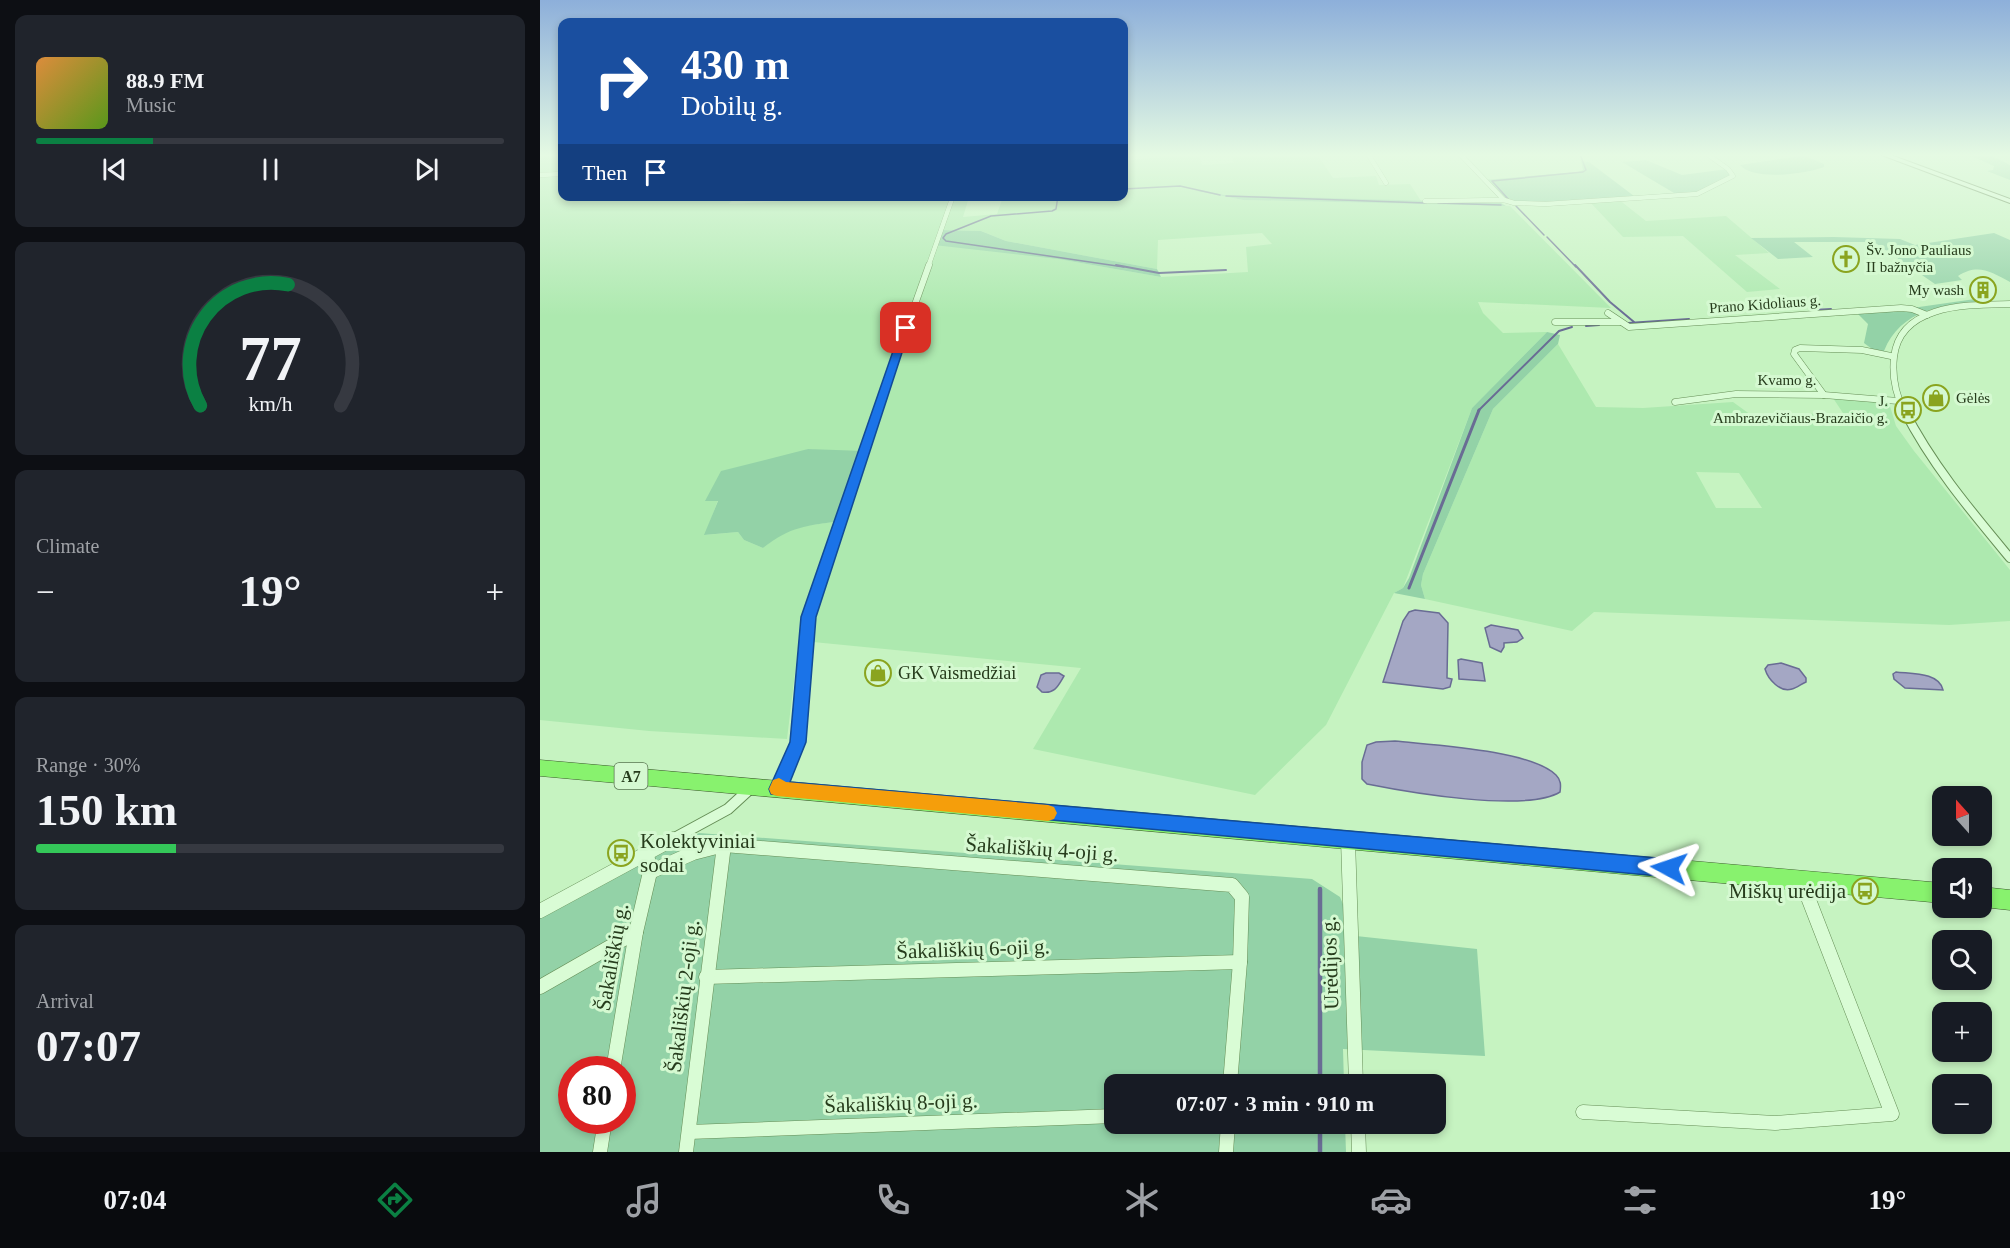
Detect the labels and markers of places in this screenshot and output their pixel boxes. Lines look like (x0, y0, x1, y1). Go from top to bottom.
place label: Šv. Jono Pauliaus II bažnyčia (1866, 242, 1971, 275)
church icon: Šv. Jono Pauliaus II bažnyčia (1831, 244, 1861, 274)
building icon: My wash (1968, 275, 1998, 305)
place label: My wash (1909, 282, 1964, 298)
pin (880, 302, 931, 353)
shop icon: Gėlės (1921, 383, 1951, 413)
place label: Gėlės (1956, 390, 1990, 406)
place label: J. Ambrazevičiaus-Brazaičio g. (1713, 393, 1888, 426)
bus stop icon: J. Ambrazevičiaus-Brazaičio g. (1893, 395, 1923, 425)
shop icon: GK Vaismedžiai (863, 658, 893, 688)
place label: GK Vaismedžiai (898, 663, 1016, 683)
place label: Kolektyviniai sodai (640, 829, 756, 877)
bus stop icon: Kolektyviniai sodai (606, 838, 636, 868)
bus stop icon: Miškų urėdija (1850, 876, 1880, 906)
place label: Miškų urėdija (1729, 879, 1847, 903)

